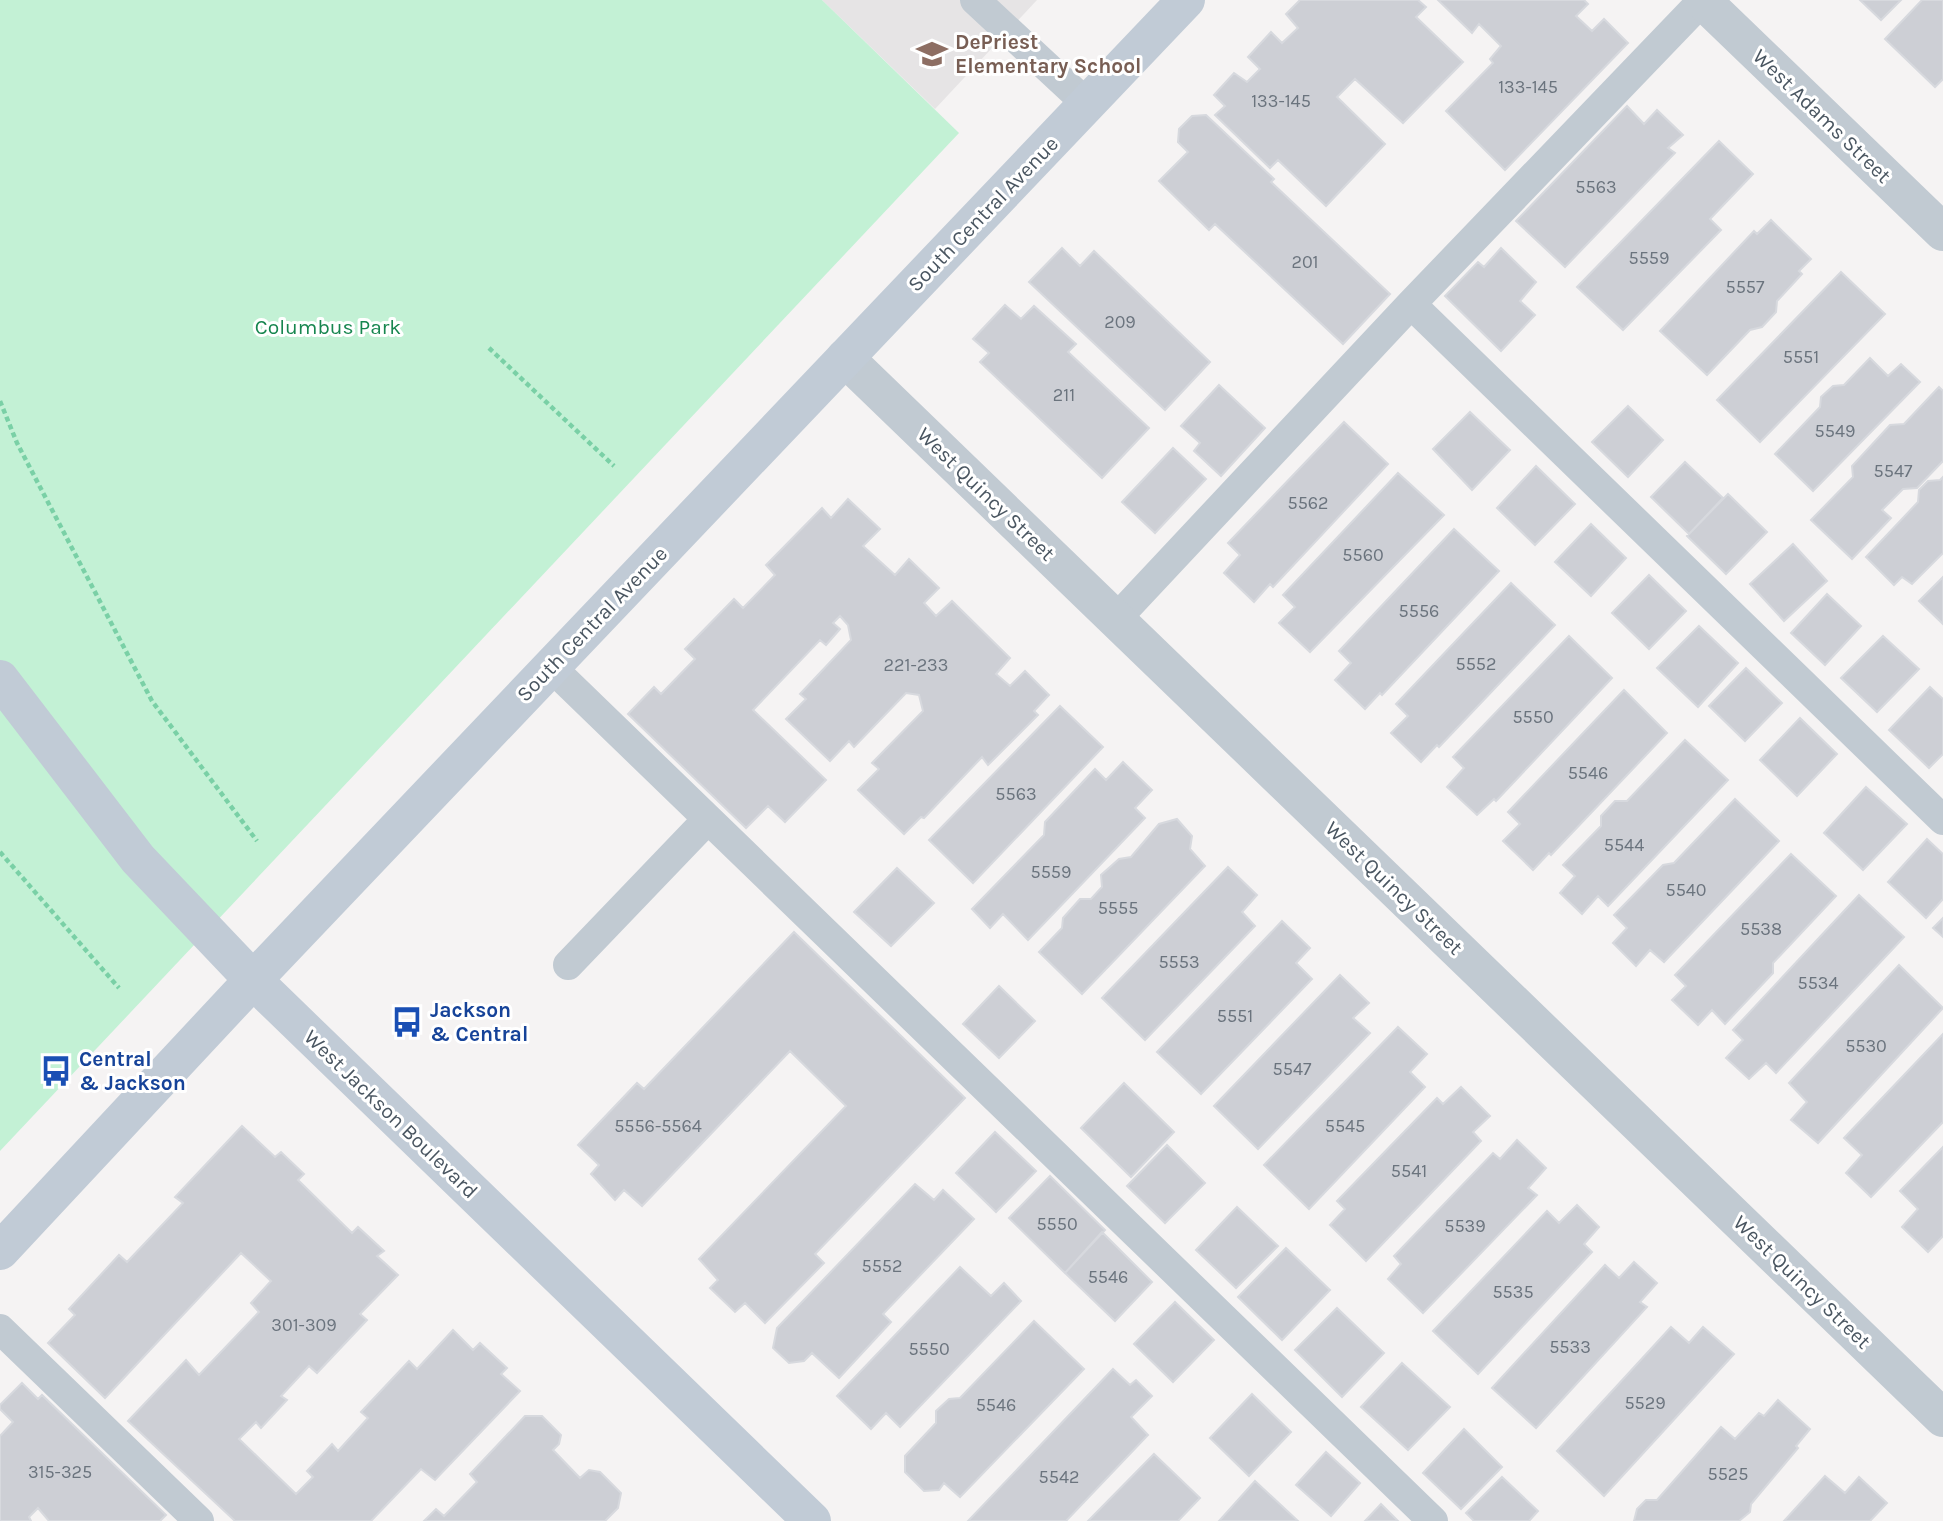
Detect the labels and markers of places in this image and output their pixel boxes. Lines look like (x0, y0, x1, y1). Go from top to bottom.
place label: DePriest Elementary School (955, 30, 1141, 78)
school or university icon: DePriest Elementary School (915, 37, 949, 71)
place label: Jackson & Central (430, 998, 528, 1046)
bus stop icon: Jackson & Central (390, 1005, 424, 1039)
place label: Central & Jackson (79, 1047, 186, 1095)
bus stop icon: Central & Jackson (39, 1054, 73, 1088)

